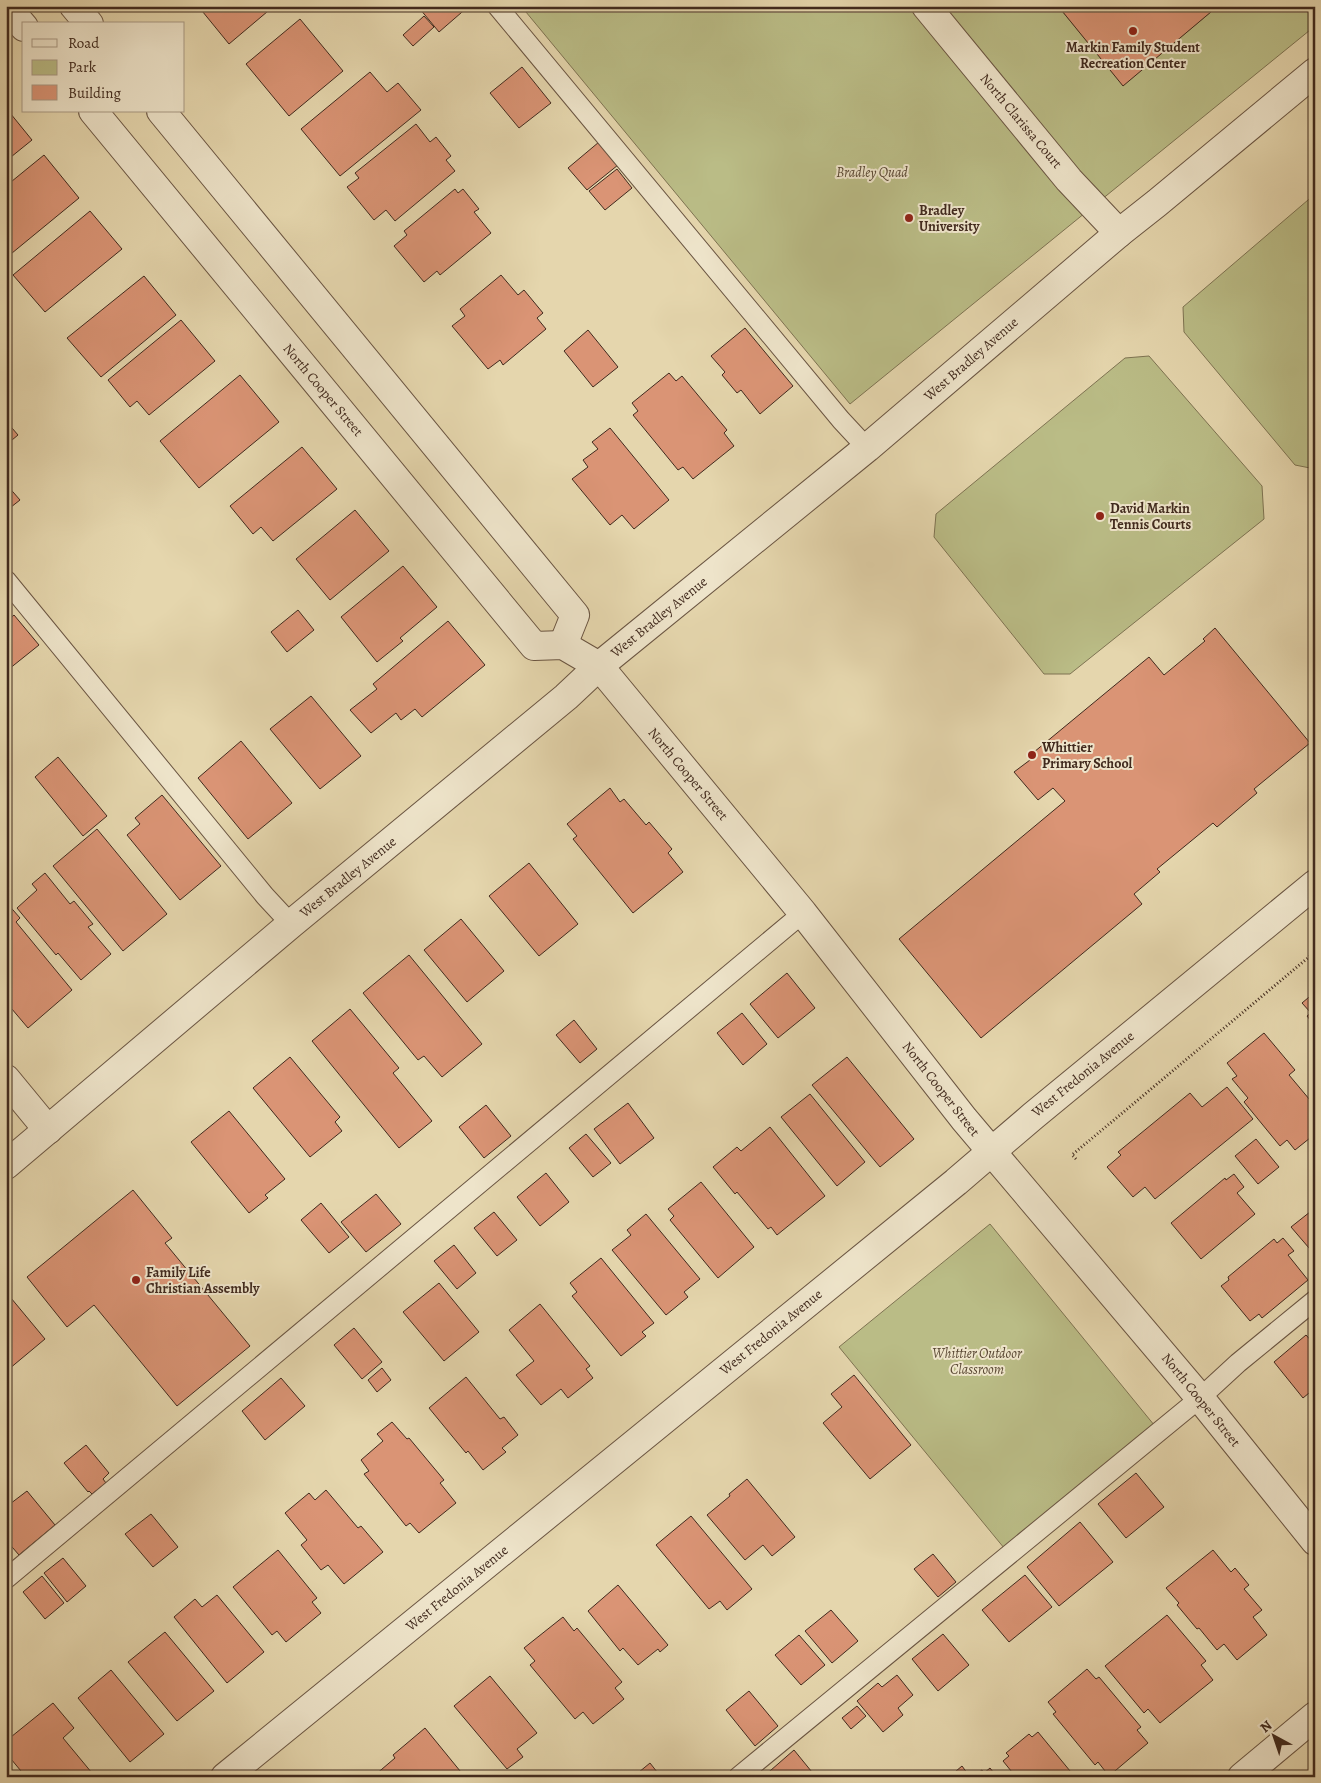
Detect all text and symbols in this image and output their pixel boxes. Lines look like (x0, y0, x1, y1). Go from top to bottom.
legend (22, 22, 185, 112)
marker: Markin Family Student Recreation Center (1127, 25, 1139, 37)
text: Road (68, 33, 100, 53)
place label: Markin Family Student Recreation Center (1066, 38, 1200, 73)
text: Park (68, 57, 97, 77)
street label: North Clarissa Court (976, 69, 1067, 173)
text: Building (68, 83, 121, 103)
park label: Bradley Quad (836, 163, 908, 182)
place label: Bradley University (919, 201, 980, 236)
marker: Bradley University (903, 212, 915, 224)
street label: West Bradley Avenue (919, 313, 1022, 406)
street label: North Cooper Street (279, 340, 368, 441)
place label: David Markin Tennis Courts (1110, 499, 1191, 534)
marker: David Markin Tennis Courts (1094, 510, 1106, 522)
street label: West Bradley Avenue (606, 572, 711, 663)
street label: North Cooper Street (644, 724, 733, 825)
place label: Whittier Primary School (1041, 738, 1133, 773)
marker: Whittier Primary School (1026, 749, 1038, 761)
street label: West Bradley Avenue (295, 832, 400, 923)
street label: West Fredonia Avenue (1027, 1027, 1138, 1122)
street label: North Cooper Street (898, 1038, 984, 1141)
place label: Family Life Christian Assembly (146, 1263, 260, 1298)
marker: Family Life Christian Assembly (130, 1274, 142, 1286)
street label: West Fredonia Avenue (715, 1285, 826, 1380)
park label: Whittier Outdoor Classroom (932, 1344, 1023, 1379)
street label: North Cooper Street (1157, 1349, 1245, 1451)
street label: West Fredonia Avenue (401, 1541, 512, 1636)
north arrow (1248, 1710, 1298, 1760)
text: N (1256, 1716, 1276, 1737)

